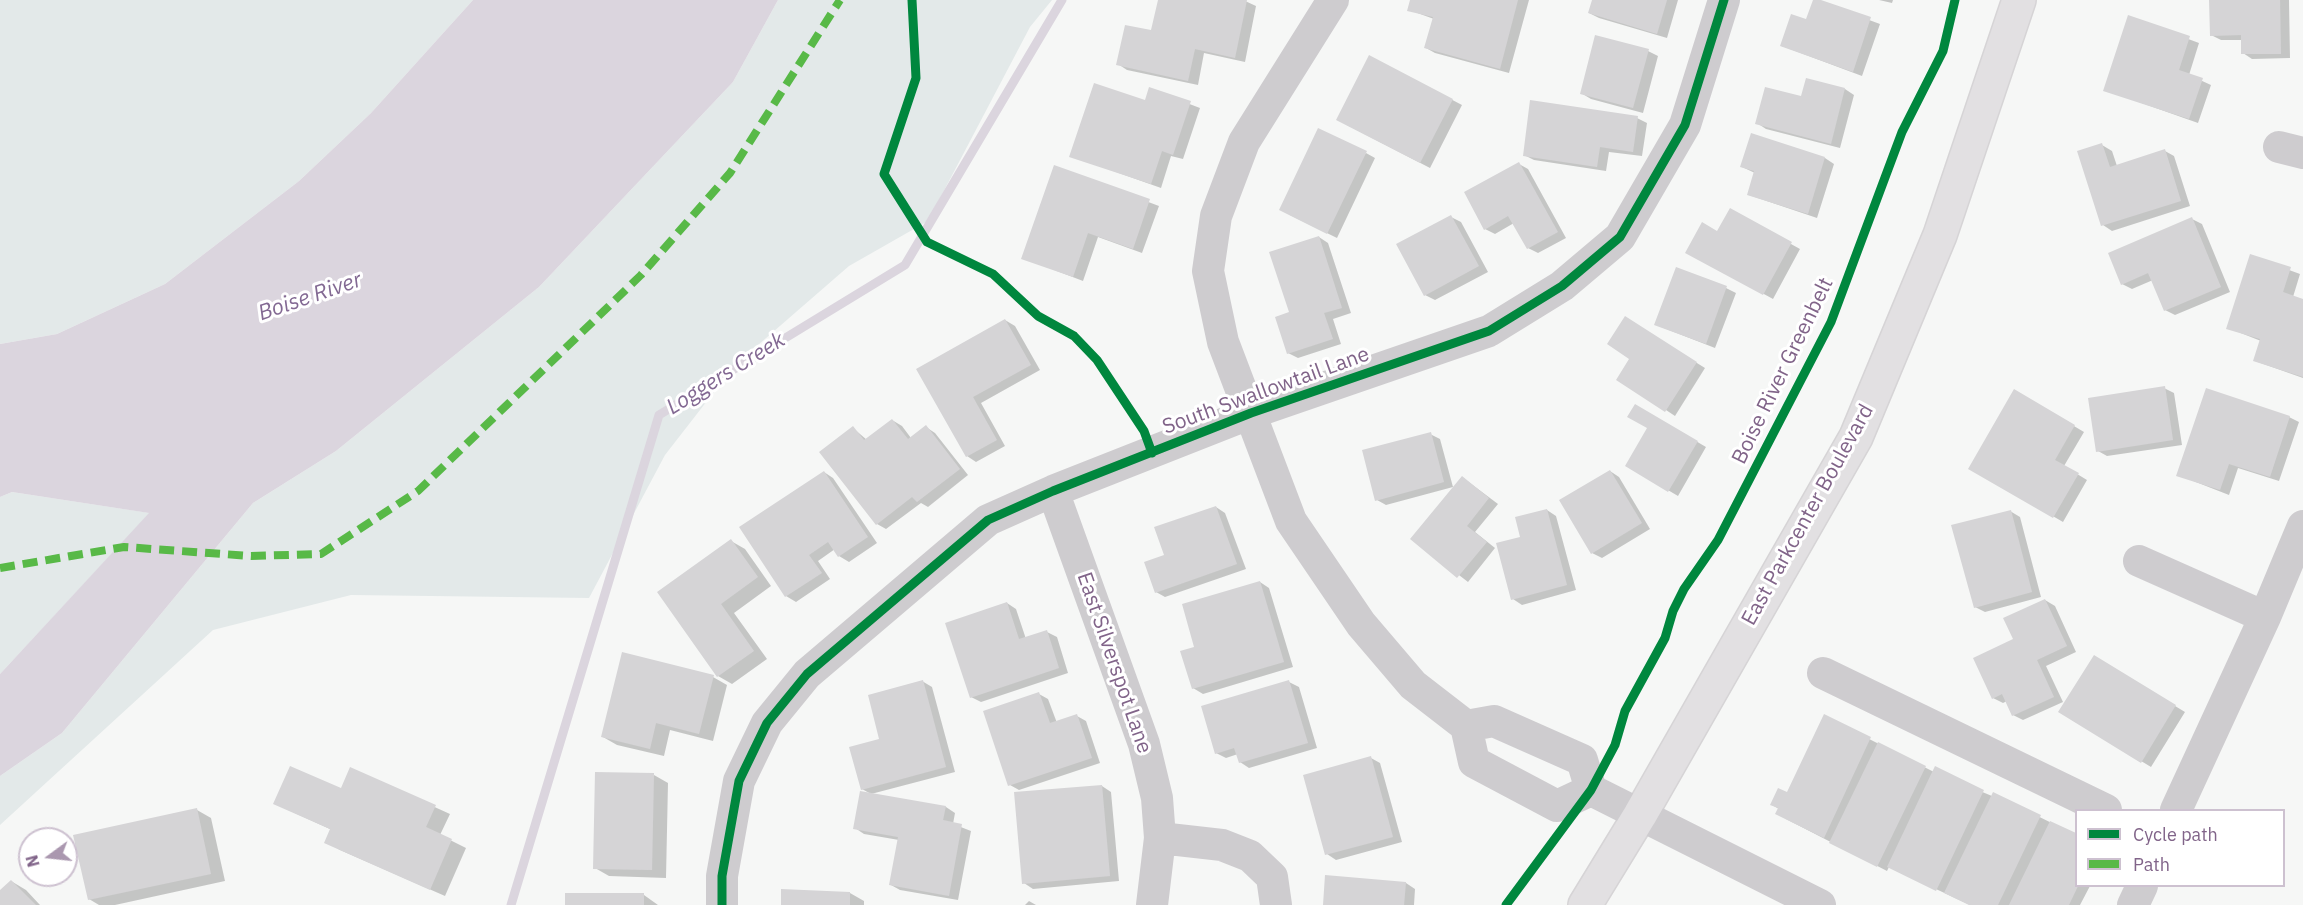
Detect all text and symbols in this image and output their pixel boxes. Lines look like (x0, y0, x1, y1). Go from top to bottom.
water label: Boise River (255, 267, 365, 327)
street label: Boise River Greenbelt (1727, 274, 1839, 468)
water label: Loggers Creek (662, 327, 790, 421)
street label: South Swallowtail Lane (1159, 342, 1373, 440)
street label: East Parkcenter Boulevard (1737, 400, 1879, 630)
street label: East Silverspot Lane (1071, 569, 1157, 757)
legend (2075, 809, 2285, 887)
text: Cycle path (2133, 823, 2218, 846)
north arrow (18, 827, 78, 887)
text: N (21, 853, 44, 869)
text: Path (2133, 853, 2170, 876)

